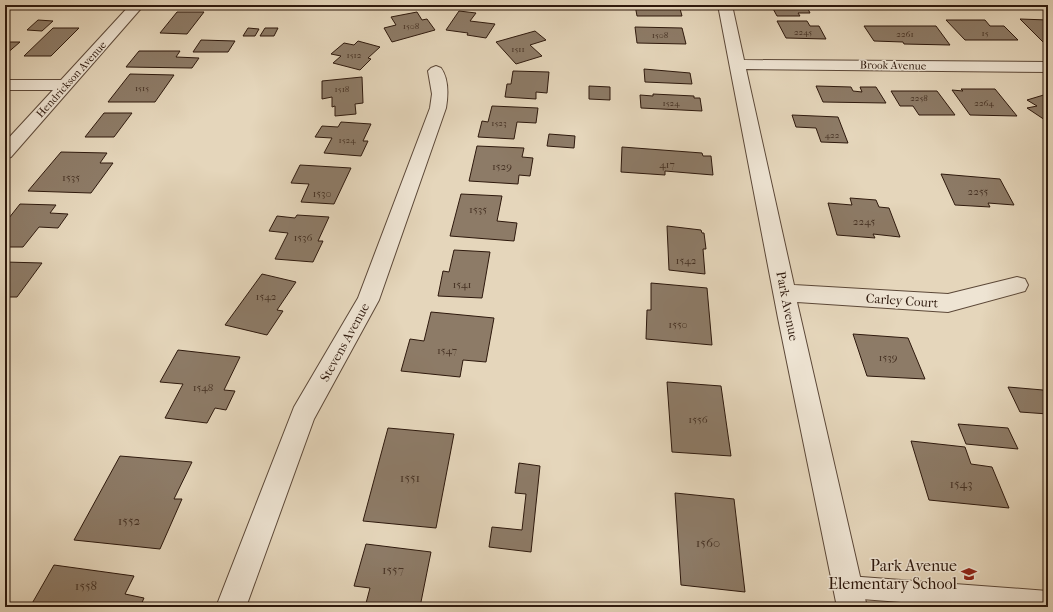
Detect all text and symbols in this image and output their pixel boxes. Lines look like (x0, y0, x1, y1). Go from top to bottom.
house number: 1508 (403, 21, 420, 31)
house number: 2245 (794, 27, 812, 37)
house number: 15 (981, 28, 989, 38)
house number: 2261 (896, 29, 914, 39)
house number: 1508 (652, 30, 669, 40)
street label: Hendrickson Avenue (34, 38, 110, 120)
house number: 1511 (511, 44, 525, 54)
house number: 1512 (347, 50, 362, 60)
street label: Brook Avenue (860, 58, 927, 73)
house number: 1515 (135, 83, 149, 93)
house number: 1518 (335, 84, 350, 94)
house number: 2258 (910, 93, 928, 103)
house number: 1524 (662, 98, 680, 108)
house number: 2264 (974, 98, 994, 108)
house number: 1523 (491, 118, 507, 128)
house number: 422 (825, 130, 840, 140)
house number: 1524 (338, 135, 356, 145)
house number: 417 (659, 158, 675, 171)
house number: 1529 (492, 160, 512, 173)
house number: 1535 (62, 171, 80, 184)
house number: 2255 (968, 185, 989, 198)
house number: 1530 (312, 187, 332, 200)
house number: 1535 (469, 203, 487, 216)
house number: 2245 (853, 215, 875, 228)
house number: 1536 (293, 231, 313, 244)
house number: 1542 (676, 254, 697, 267)
street label: Park Avenue (773, 270, 802, 343)
house number: 1541 (452, 278, 472, 291)
house number: 1542 (256, 290, 277, 303)
street label: Carley Court (865, 290, 939, 311)
street label: Stevens Avenue (317, 300, 372, 384)
house number: 1550 (668, 318, 688, 331)
house number: 1547 (437, 344, 457, 357)
house number: 1539 (879, 351, 898, 364)
house number: 1548 (193, 381, 213, 394)
house number: 1556 (688, 413, 708, 426)
house number: 1551 (400, 470, 420, 485)
house number: 1543 (949, 476, 973, 491)
house number: 1552 (118, 513, 141, 528)
house number: 1560 (696, 535, 720, 550)
place label: Park Avenue Elementary School (828, 556, 958, 593)
house number: 1557 (382, 562, 404, 577)
school or university icon: Park Avenue Elementary School (960, 565, 978, 583)
house number: 1558 (75, 578, 97, 593)

